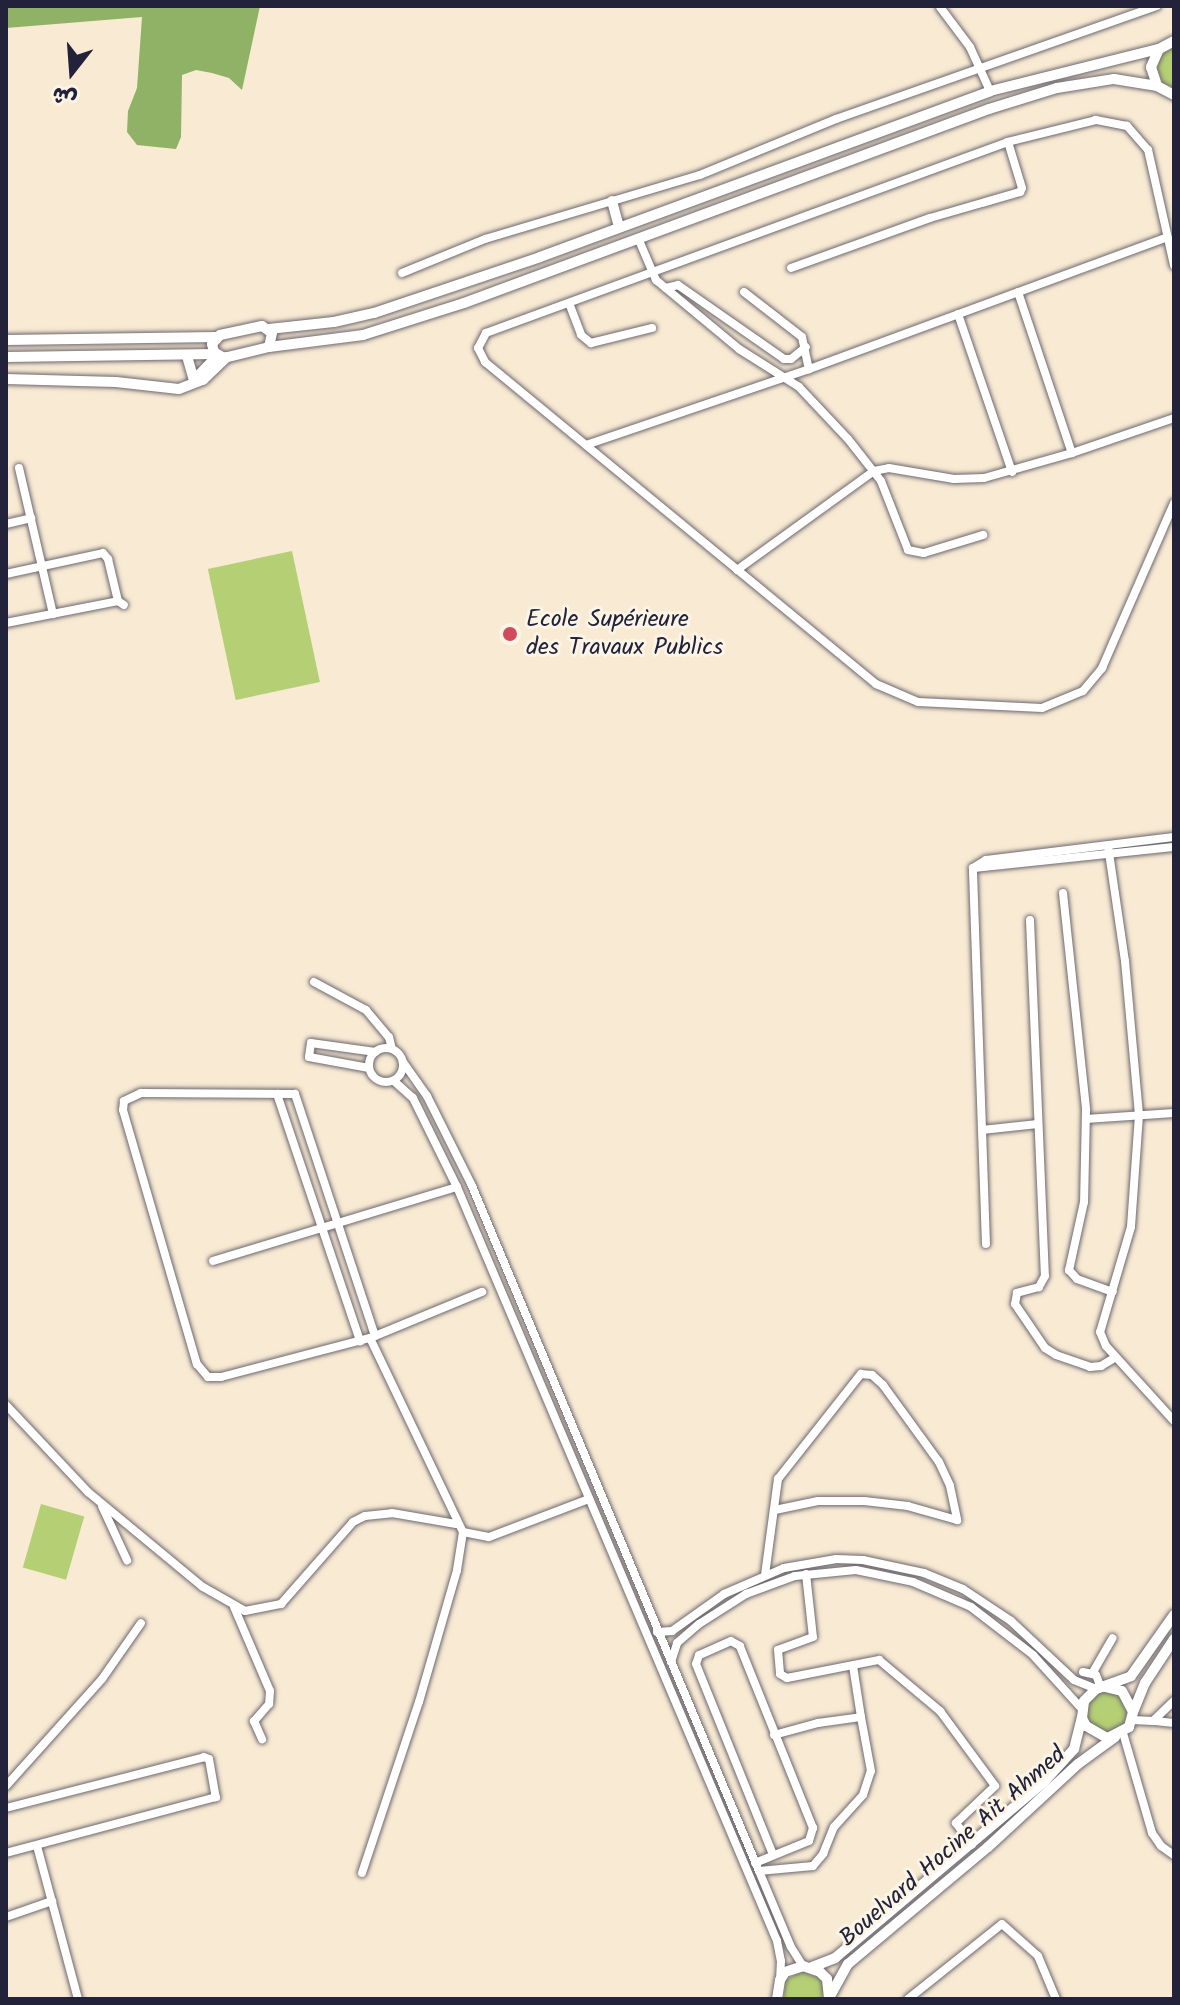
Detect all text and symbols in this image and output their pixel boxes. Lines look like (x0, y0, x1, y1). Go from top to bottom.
north arrow (32, 32, 112, 112)
text: ش (48, 75, 82, 116)
place label: Ecole Supérieure des Travaux Publics (526, 606, 723, 662)
marker: Ecole Supérieure des Travaux Publics (501, 625, 519, 643)
street label: Bouelvard Hocine Ait Ahmed (834, 1741, 1072, 1953)

